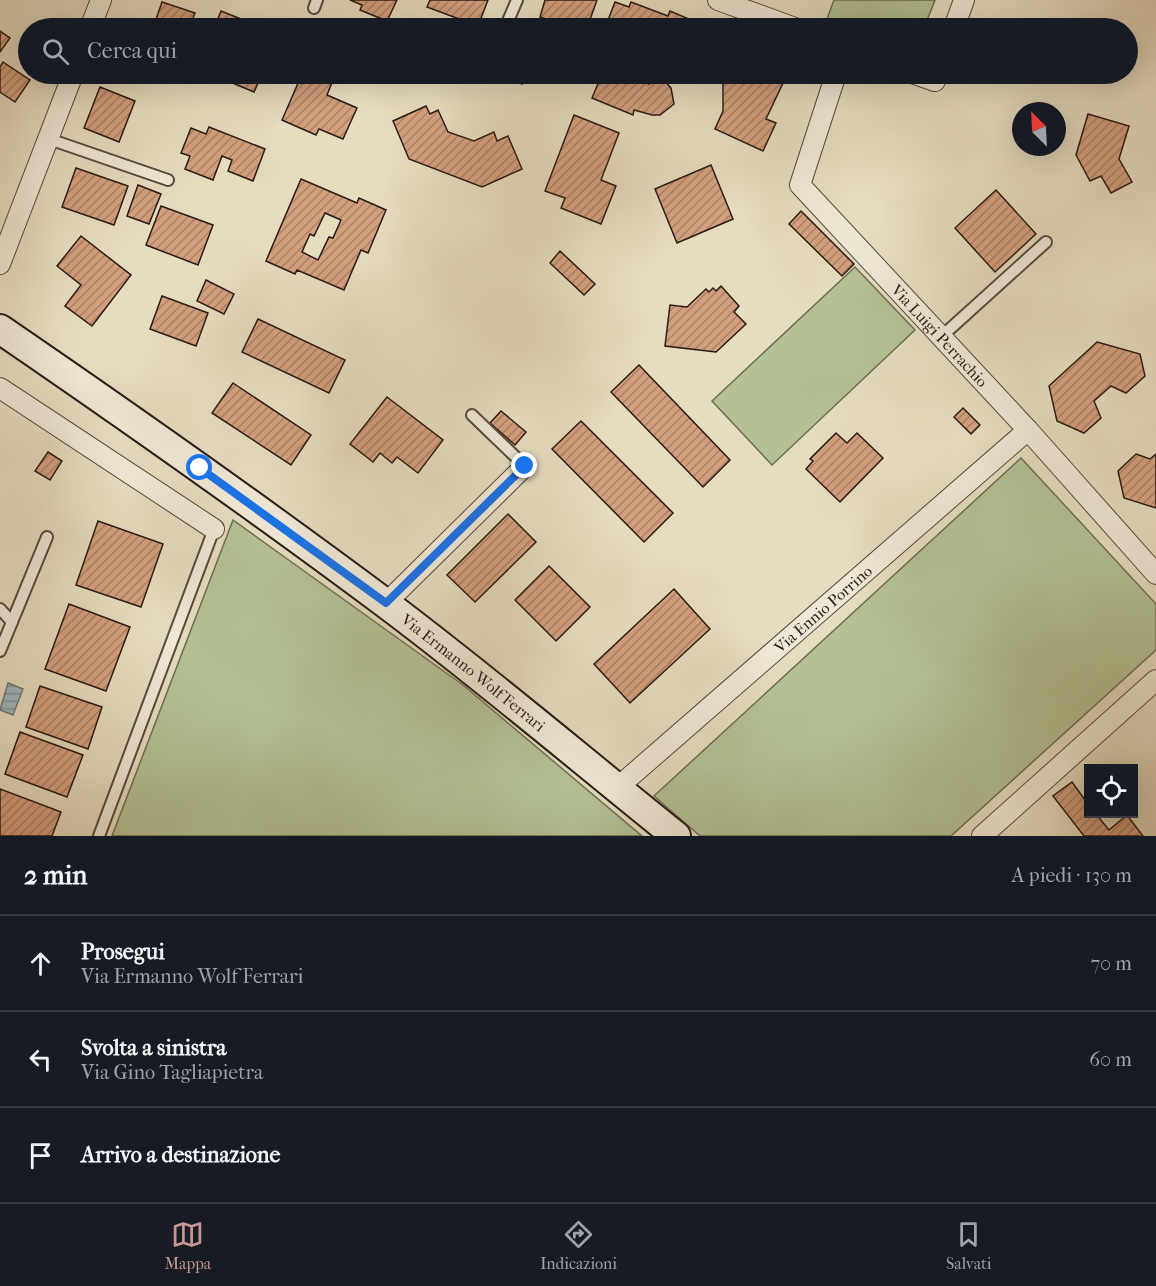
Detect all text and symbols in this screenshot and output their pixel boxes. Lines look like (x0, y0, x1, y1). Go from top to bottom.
search box (18, 18, 1138, 84)
icon: search (39, 35, 72, 68)
text: Cerca qui (87, 38, 177, 64)
north arrow (1012, 102, 1066, 156)
street label: Via Luigi Perrachio (887, 280, 992, 391)
route end (511, 452, 537, 478)
route start (186, 454, 212, 480)
street label: Via Ennio Porrino (770, 561, 876, 657)
street label: Via Ermanno Wolf Ferrari (397, 609, 549, 736)
map controls (1084, 764, 1138, 818)
button: locate (1084, 764, 1138, 818)
text: 2 min (24, 860, 87, 891)
text: A piedi · 130 m (1012, 864, 1132, 887)
text: Prosegui (81, 939, 165, 965)
icon: ahead (24, 947, 57, 980)
text: 70 m (1090, 952, 1132, 975)
text: Via Ermanno Wolf Ferrari (81, 965, 303, 988)
text: Svolta a sinistra (81, 1035, 226, 1061)
icon: left (24, 1043, 57, 1076)
text: 60 m (1089, 1048, 1132, 1071)
text: Via Gino Tagliapietra (81, 1061, 263, 1084)
icon: arrive (24, 1139, 57, 1172)
text: Arrivo a destinazione (81, 1142, 280, 1168)
tab: Mappa (164, 1218, 211, 1273)
tab: Indicazioni (540, 1218, 617, 1273)
tab: Salvati (946, 1218, 992, 1273)

